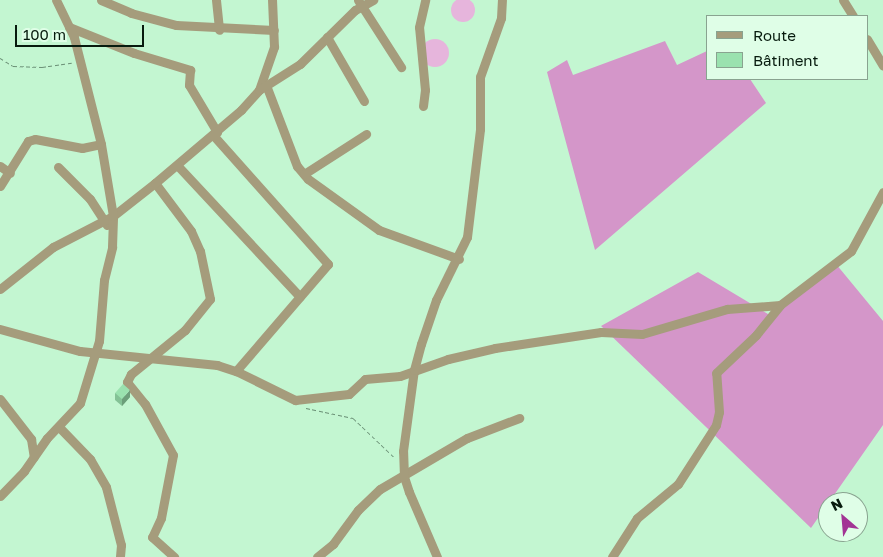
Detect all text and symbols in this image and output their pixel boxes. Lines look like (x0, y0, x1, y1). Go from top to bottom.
scale bar (18, 15, 146, 47)
legend (706, 15, 868, 80)
text: 100 m (23, 25, 66, 43)
text: Route (753, 26, 796, 44)
text: Bâtiment (753, 51, 818, 69)
north arrow (818, 492, 868, 542)
text: N (828, 494, 845, 514)

